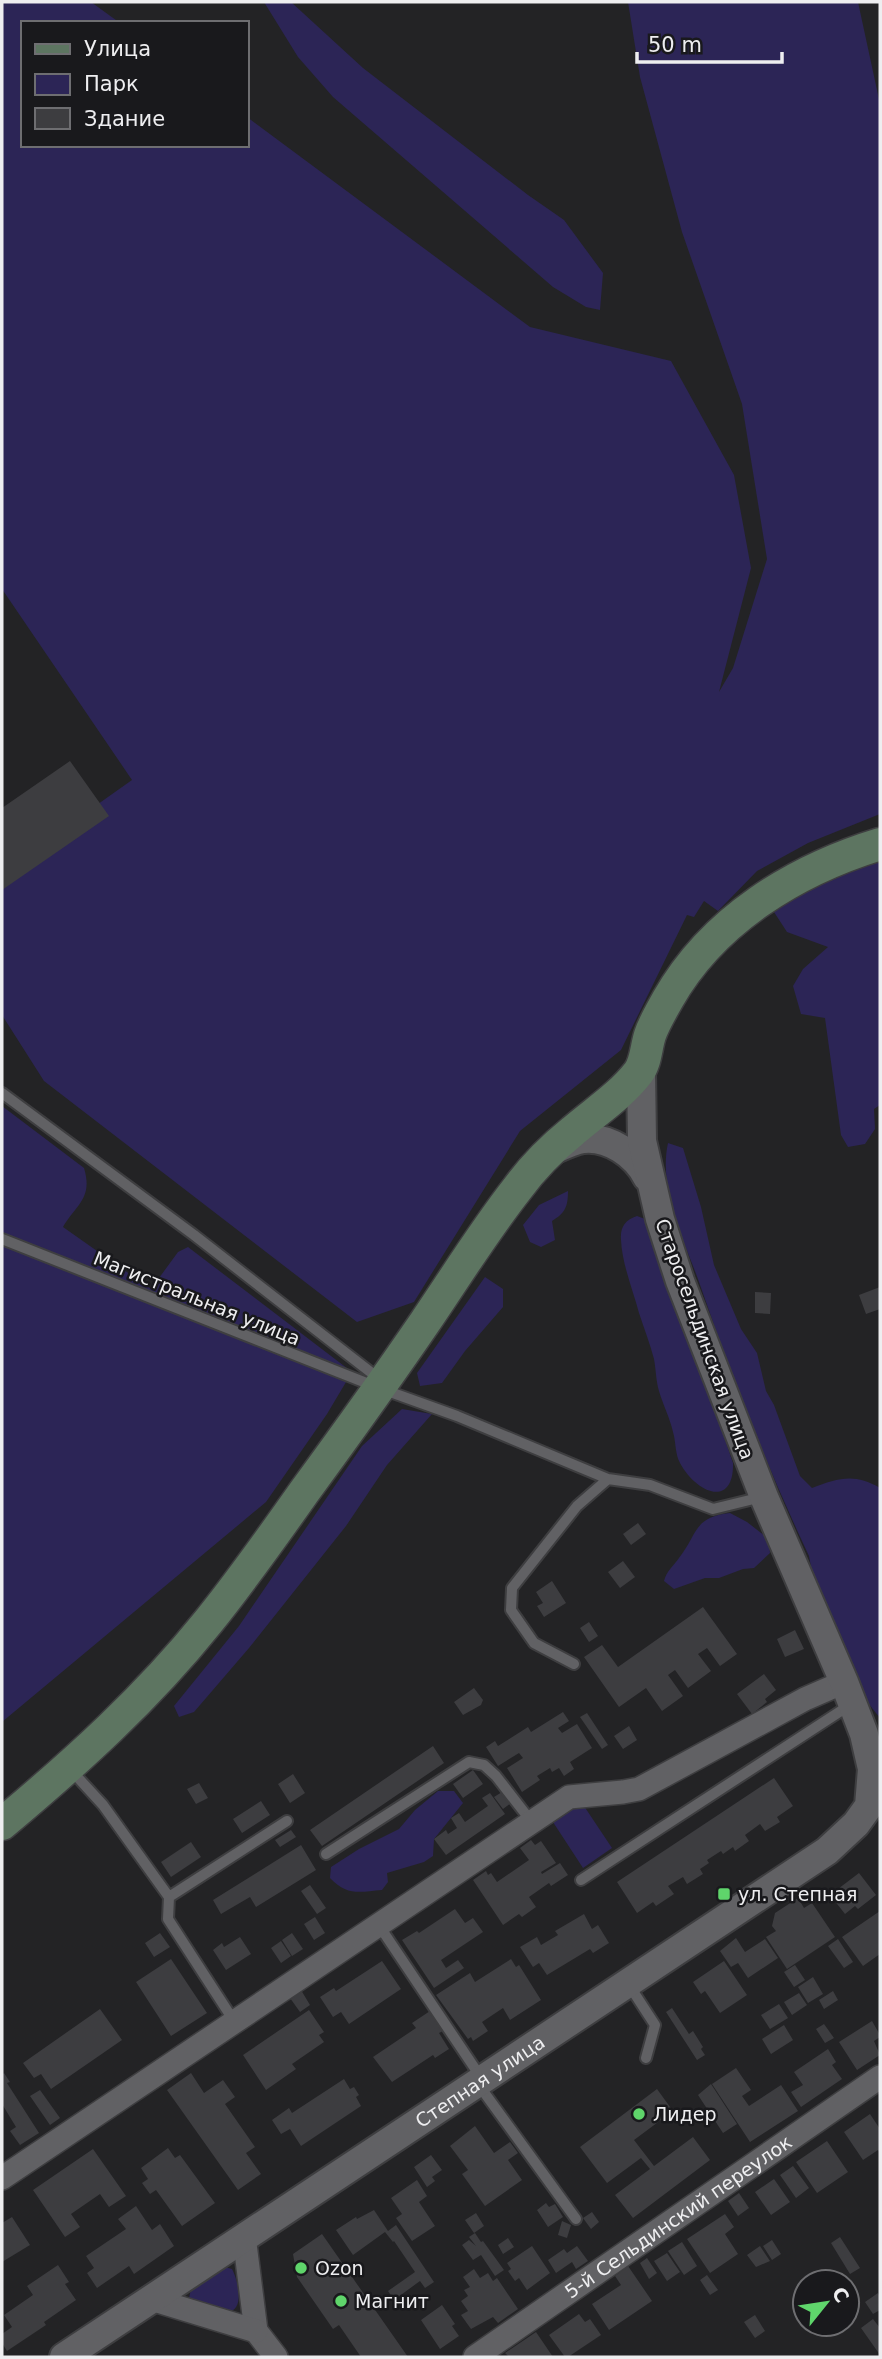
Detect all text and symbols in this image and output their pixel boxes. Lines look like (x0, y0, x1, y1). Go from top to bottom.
legend (21, 21, 248, 147)
scale bar (637, 21, 782, 65)
text: 50 m (648, 33, 702, 57)
text: Улица (84, 37, 151, 61)
text: Парк (84, 72, 139, 96)
text: Здание (84, 107, 165, 131)
street label: Старосельдинская улица (651, 1216, 759, 1462)
street label: Магистральная улица (91, 1246, 303, 1350)
place label: ул. Степная (738, 1883, 857, 1905)
marker: ул. Степная (716, 1886, 732, 1902)
street label: Степная улица (411, 2030, 549, 2132)
place label: Лидер (653, 2103, 717, 2125)
marker: Лидер (631, 2106, 647, 2122)
street label: 5-й Сельдинский переулок (561, 2130, 796, 2303)
place label: Ozon (315, 2257, 364, 2279)
marker: Ozon (293, 2260, 309, 2276)
north arrow (791, 2268, 861, 2338)
text: С (828, 2283, 854, 2306)
place label: Магнит (355, 2290, 429, 2312)
marker: Магнит (333, 2293, 349, 2309)

